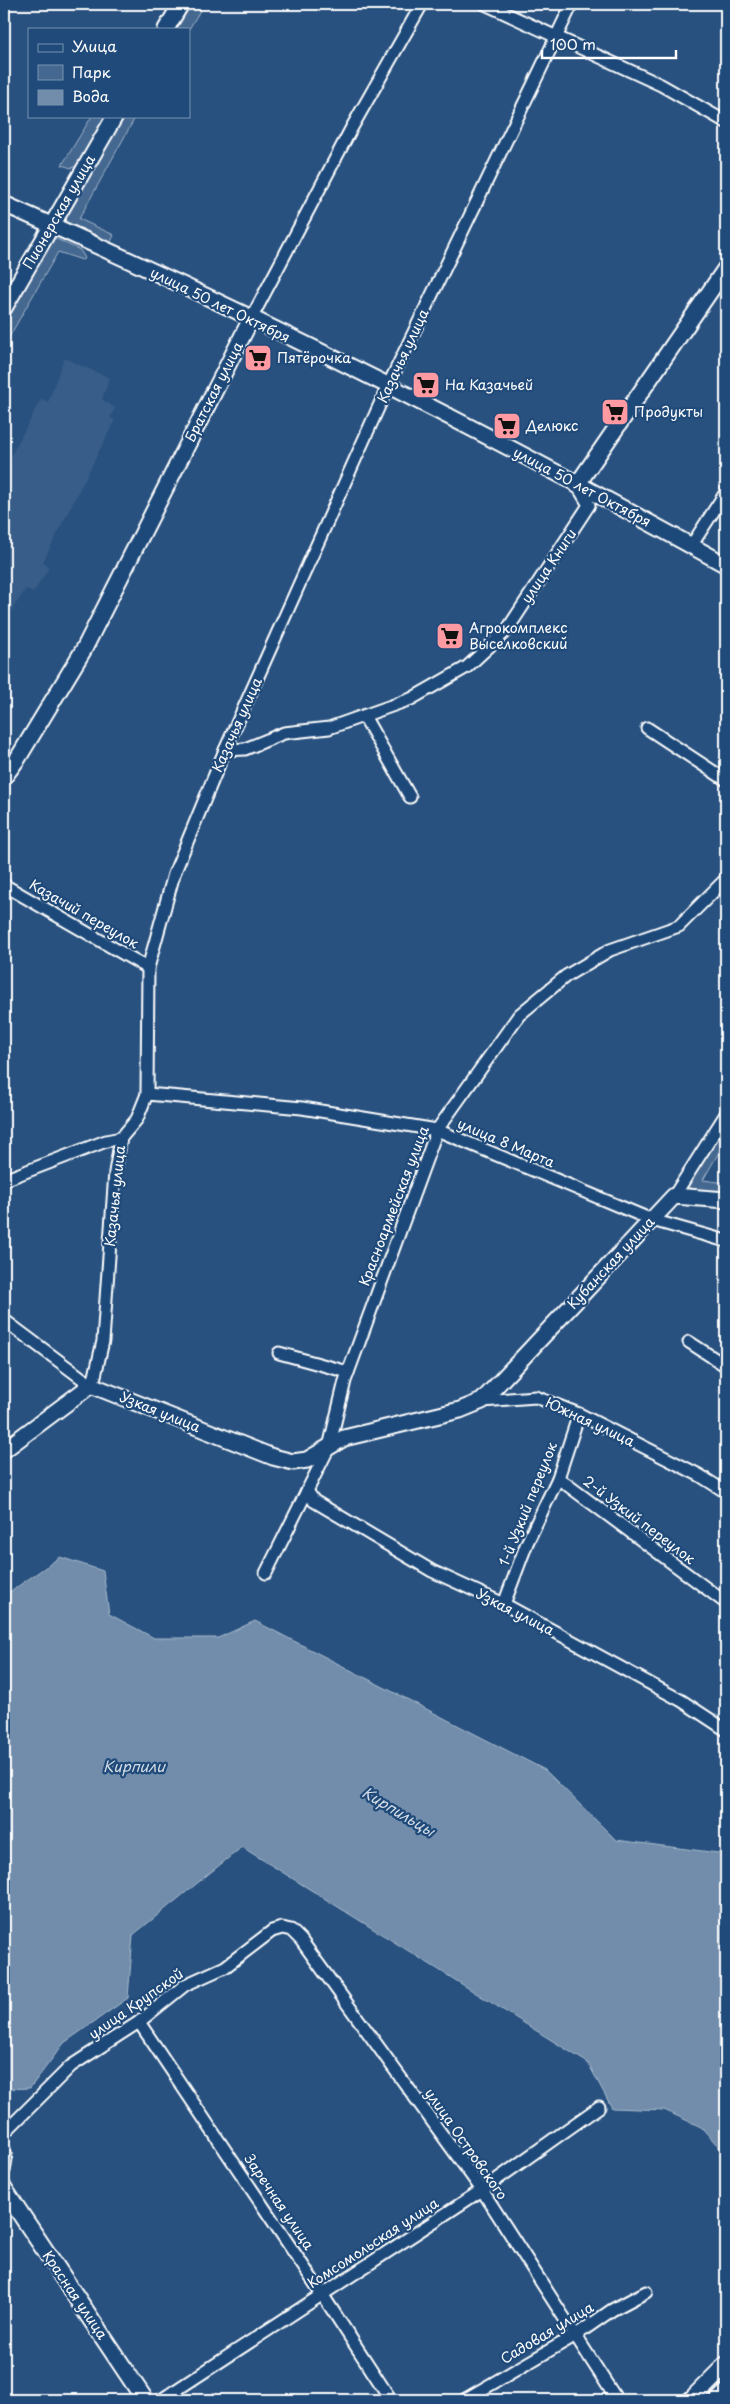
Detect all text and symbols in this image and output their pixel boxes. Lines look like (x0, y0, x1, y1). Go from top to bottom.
legend (28, 28, 190, 118)
scale bar (542, 28, 676, 60)
text: 100 m (550, 32, 596, 55)
text: Улица (72, 34, 117, 57)
text: Парк (72, 60, 111, 83)
text: Вода (72, 84, 110, 107)
street label: Пионерская улица (17, 151, 100, 273)
street label: улица 50 лет Октября (147, 262, 294, 348)
street label: Казачья улица (372, 305, 434, 406)
street label: Братская улица (179, 338, 248, 446)
supermarket icon: Пятёрочка (243, 343, 273, 373)
place label: Пятёрочка (277, 347, 351, 368)
supermarket icon: На Казачьей (411, 370, 441, 400)
place label: На Казачьей (445, 374, 533, 395)
supermarket icon: Продукты (600, 397, 630, 427)
place label: Продукты (634, 401, 703, 422)
supermarket icon: Делюкс (492, 411, 522, 441)
place label: Делюкс (525, 415, 578, 436)
street label: улица 50 лет Октября (510, 441, 655, 532)
street label: улица Книги (516, 524, 581, 607)
place label: Агрокомплекс Выселковский (469, 617, 568, 654)
supermarket icon: Агрокомплекс Выселковский (435, 621, 465, 651)
street label: Казачья улица (206, 674, 267, 776)
street label: Казачий переулок (26, 874, 143, 954)
street label: улица 8 Марта (454, 1113, 558, 1173)
street label: Красноармейская улица (353, 1123, 434, 1289)
street label: Казачья улица (99, 1144, 130, 1248)
street label: Кубанская улица (562, 1211, 659, 1314)
street label: Узкая улица (117, 1386, 204, 1437)
street label: Южная улица (542, 1392, 638, 1451)
street label: 1-й Узкий переулок (493, 1438, 562, 1569)
street label: 2-й Узкий переулок (579, 1470, 700, 1569)
street label: Узкая улица (472, 1583, 558, 1640)
water label: Кирпили (103, 1754, 166, 1777)
water label: Кирпильцы (358, 1780, 440, 1842)
street label: улица Крупской (84, 1963, 187, 2044)
street label: улица Островского (420, 2084, 513, 2204)
street label: Заречная улица (240, 2150, 319, 2254)
street label: Комсомольская улица (303, 2192, 443, 2293)
street label: Красная улица (38, 2246, 113, 2343)
street label: Садовая улица (496, 2296, 597, 2369)

